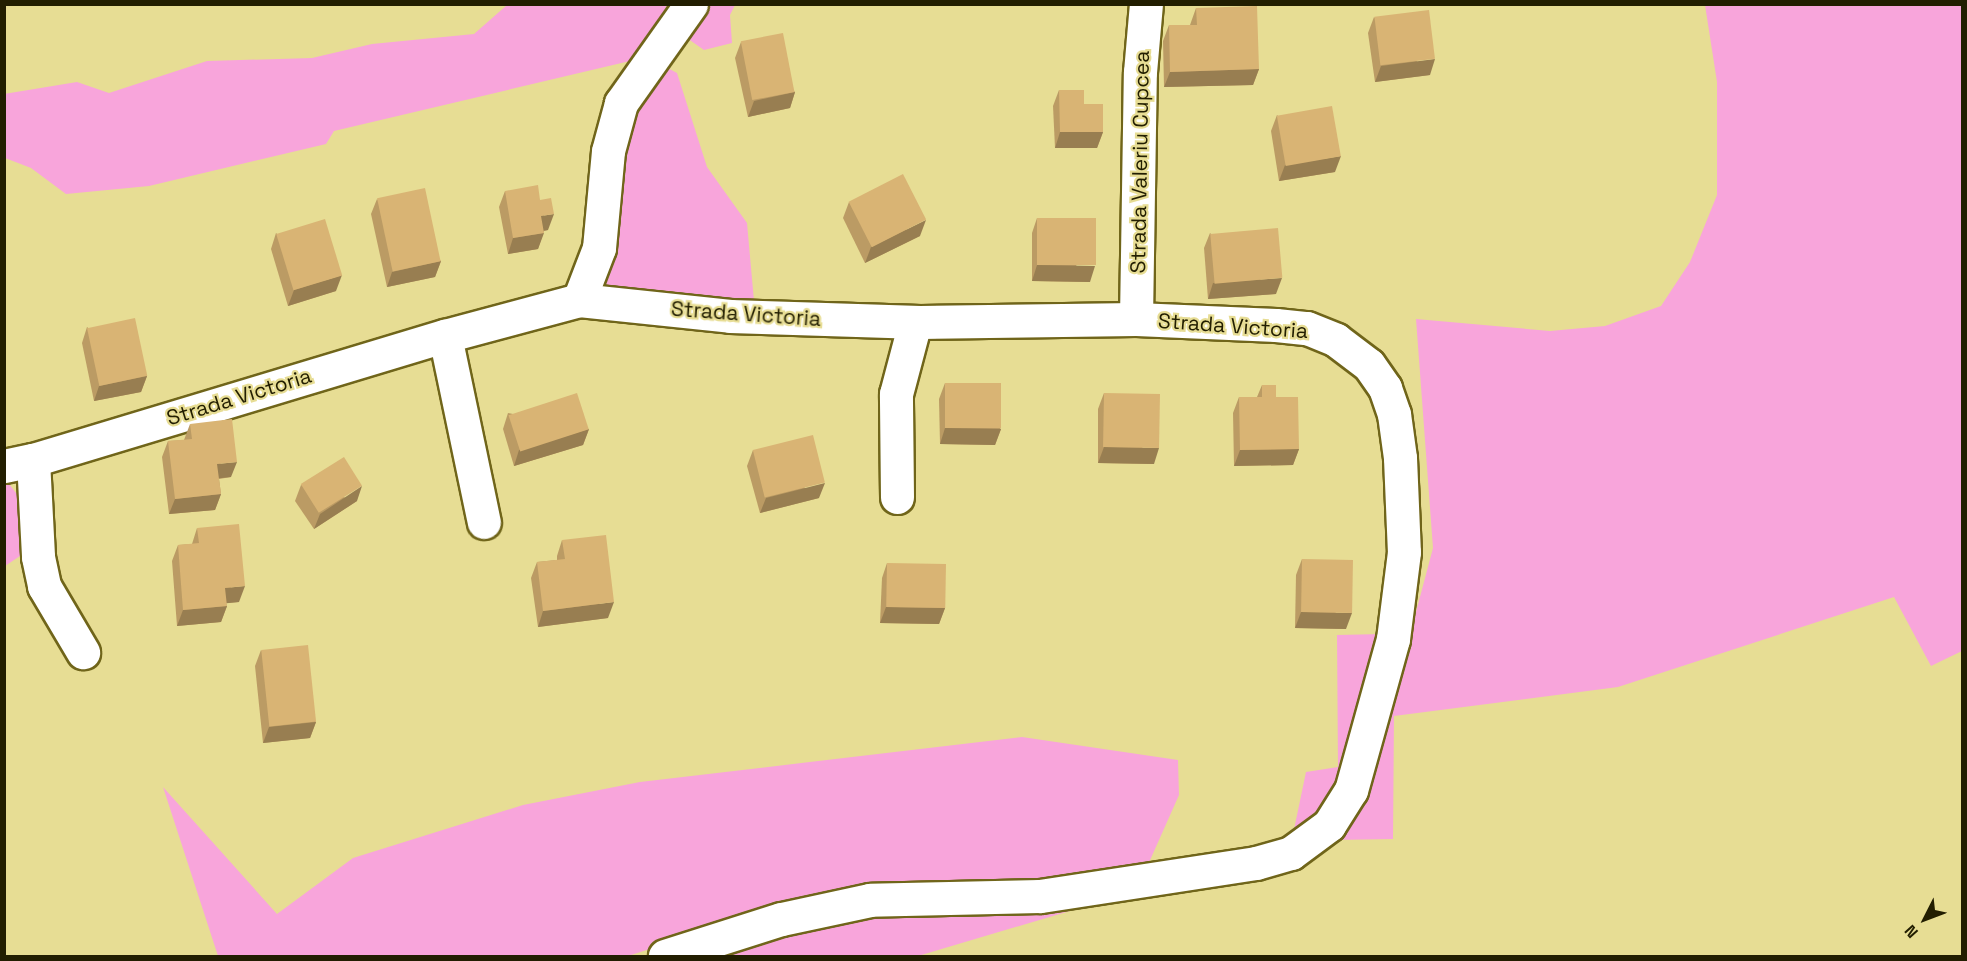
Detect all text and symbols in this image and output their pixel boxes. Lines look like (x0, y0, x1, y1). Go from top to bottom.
street label: Strada Valeriu Cupcea (1125, 50, 1155, 274)
street label: Strada Victoria (670, 296, 822, 332)
street label: Strada Victoria (1157, 308, 1309, 344)
street label: Strada Victoria (163, 363, 315, 431)
north arrow (1895, 889, 1955, 949)
text: N (1900, 920, 1923, 942)

